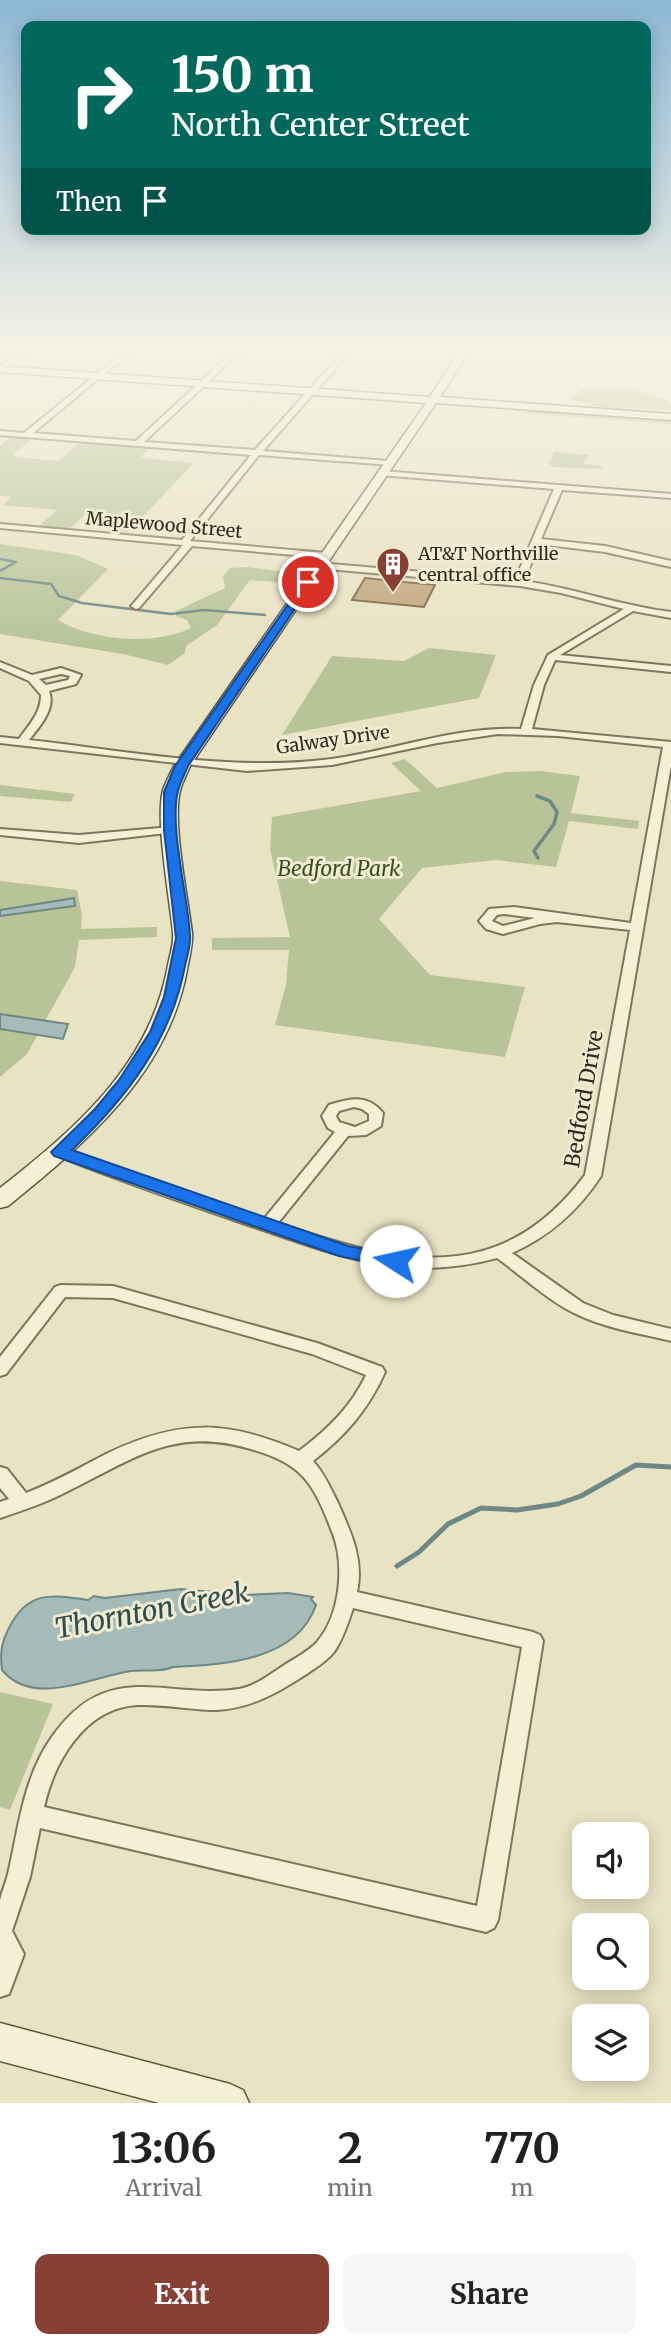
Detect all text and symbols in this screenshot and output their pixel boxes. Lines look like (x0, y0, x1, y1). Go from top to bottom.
text: 150 m (171, 44, 314, 105)
icon: right (56, 49, 147, 140)
text: North Center Street (171, 105, 469, 145)
icon: arrive (136, 182, 174, 220)
text: Then (56, 185, 122, 218)
street label: Maplewood Street (85, 506, 243, 543)
place label: AT&T Northville central office (417, 542, 558, 586)
building icon: AT&T Northville central office (374, 545, 412, 594)
pin (278, 552, 338, 612)
icon: arrive (289, 563, 327, 601)
street label: Galway Drive (275, 720, 391, 759)
park label: Bedford Park (277, 855, 401, 882)
street label: Bedford Drive (558, 1028, 609, 1170)
position arrow (359, 1224, 433, 1298)
water label: Thornton Creek (52, 1573, 252, 1647)
map controls (572, 1822, 649, 2081)
button: sound (572, 1822, 649, 1899)
button: search (572, 1913, 649, 1990)
button: layers (572, 2004, 649, 2081)
text: 13:06 (111, 2122, 216, 2174)
text: 2 (338, 2122, 362, 2174)
text: 770 (484, 2122, 560, 2174)
text: Arrival (125, 2173, 202, 2202)
text: min (327, 2173, 373, 2202)
text: m (510, 2173, 533, 2202)
button: Exit (35, 2254, 329, 2334)
button: Share (343, 2254, 636, 2334)

